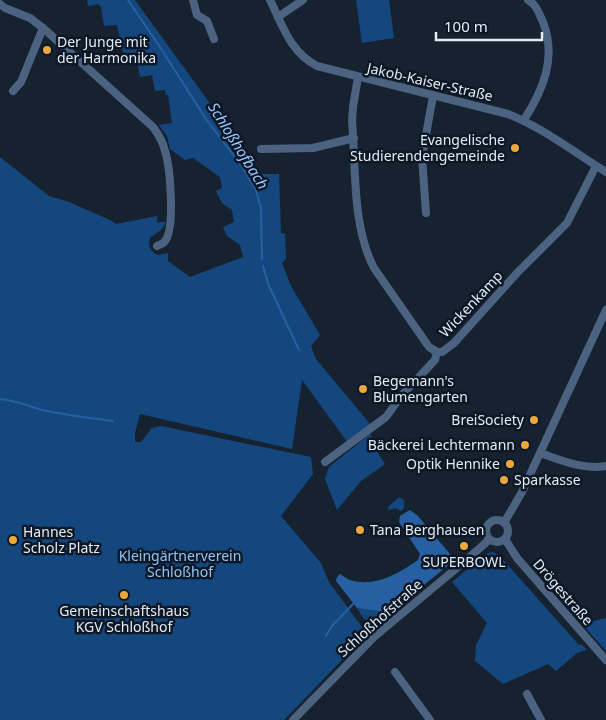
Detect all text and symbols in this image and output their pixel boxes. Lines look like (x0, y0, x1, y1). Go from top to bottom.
scale bar (436, 10, 542, 42)
text: 100 m (444, 16, 488, 36)
place label: Der Junge mit der Harmonika (57, 32, 156, 67)
marker: Der Junge mit der Harmonika (41, 44, 53, 56)
street label: Jakob-Kaiser-Straße (363, 57, 495, 105)
water label: Schloßhofbach (204, 98, 273, 193)
place label: Evangelische Studierendengemeinde (350, 130, 505, 165)
marker: Evangelische Studierendengemeinde (509, 142, 521, 154)
street label: Wickenkamp (435, 266, 506, 341)
place label: Begemann's Blumengarten (373, 371, 468, 406)
marker: Begemann's Blumengarten (357, 383, 369, 395)
place label: BreiSociety (451, 410, 525, 429)
marker: BreiSociety (528, 414, 540, 426)
place label: Bäckerei Lechtermann (368, 435, 515, 454)
marker: Bäckerei Lechtermann (519, 439, 531, 451)
place label: Optik Hennike (406, 454, 500, 473)
marker: Optik Hennike (504, 458, 516, 470)
place label: Sparkasse (514, 470, 581, 489)
marker: Sparkasse (498, 474, 510, 486)
place label: Tana Berghausen (370, 520, 484, 539)
place label: Hannes Scholz Platz (23, 522, 100, 557)
marker: Tana Berghausen (354, 524, 366, 536)
marker: Hannes Scholz Platz (7, 534, 19, 546)
marker: SUPERBOWL (458, 540, 470, 552)
park label: Kleingärtnerverein Schloßhof (119, 546, 241, 581)
place label: SUPERBOWL (422, 552, 506, 571)
street label: Drögestraße (529, 554, 598, 629)
street label: Schloßhofstraße (333, 574, 426, 661)
marker: Gemeinschaftshaus KGV Schloßhof (118, 589, 130, 601)
place label: Gemeinschaftshaus KGV Schloßhof (59, 601, 189, 636)

